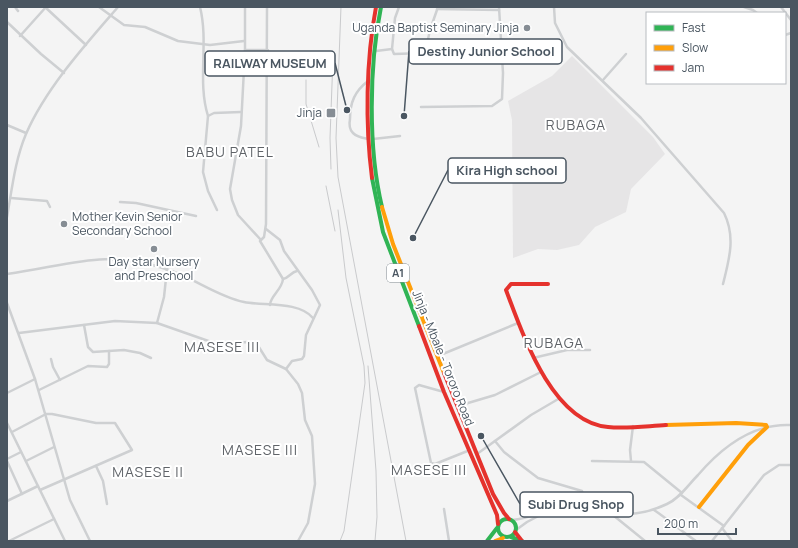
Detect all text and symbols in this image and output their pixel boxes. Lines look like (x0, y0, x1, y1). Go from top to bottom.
legend (646, 12, 786, 84)
place label: Uganda Baptist Seminary Jinja (352, 19, 519, 36)
text: Fast (682, 19, 706, 36)
marker: Uganda Baptist Seminary Jinja (522, 23, 532, 33)
callout: Destiny Junior School (409, 39, 562, 64)
text: Slow (682, 39, 708, 56)
text: Destiny Junior School (417, 42, 555, 60)
callout: RAILWAY MUSEUM (205, 51, 335, 76)
text: RAILWAY MUSEUM (213, 54, 327, 72)
text: Jam (682, 59, 704, 76)
place label: Jinja (297, 104, 322, 121)
marker: Jinja (325, 107, 337, 119)
district label: RUBAGA (546, 115, 606, 134)
district label: BABU PATEL (186, 142, 274, 161)
callout: Kira High school (448, 158, 566, 183)
text: Kira High school (456, 161, 558, 179)
place label: Mother Kevin Senior Secondary School (72, 208, 183, 239)
marker: Mother Kevin Senior Secondary School (59, 219, 69, 229)
marker: Day star Nursery and Preschool (149, 244, 159, 254)
place label: Day star Nursery and Preschool (109, 253, 200, 284)
road number: A1 (387, 264, 409, 282)
street label: Jinja - Mbale - Tororo Road (408, 287, 479, 428)
district label: RUBAGA (524, 333, 584, 352)
district label: MASESE III (184, 337, 260, 356)
district label: MASESE III (222, 440, 298, 459)
district label: MASESE III (391, 460, 467, 479)
district label: MASESE II (112, 462, 184, 481)
callout: Subi Drug Shop (520, 492, 633, 517)
text: Subi Drug Shop (528, 495, 624, 513)
scale bar (658, 510, 736, 536)
text: 200 m (664, 515, 698, 532)

